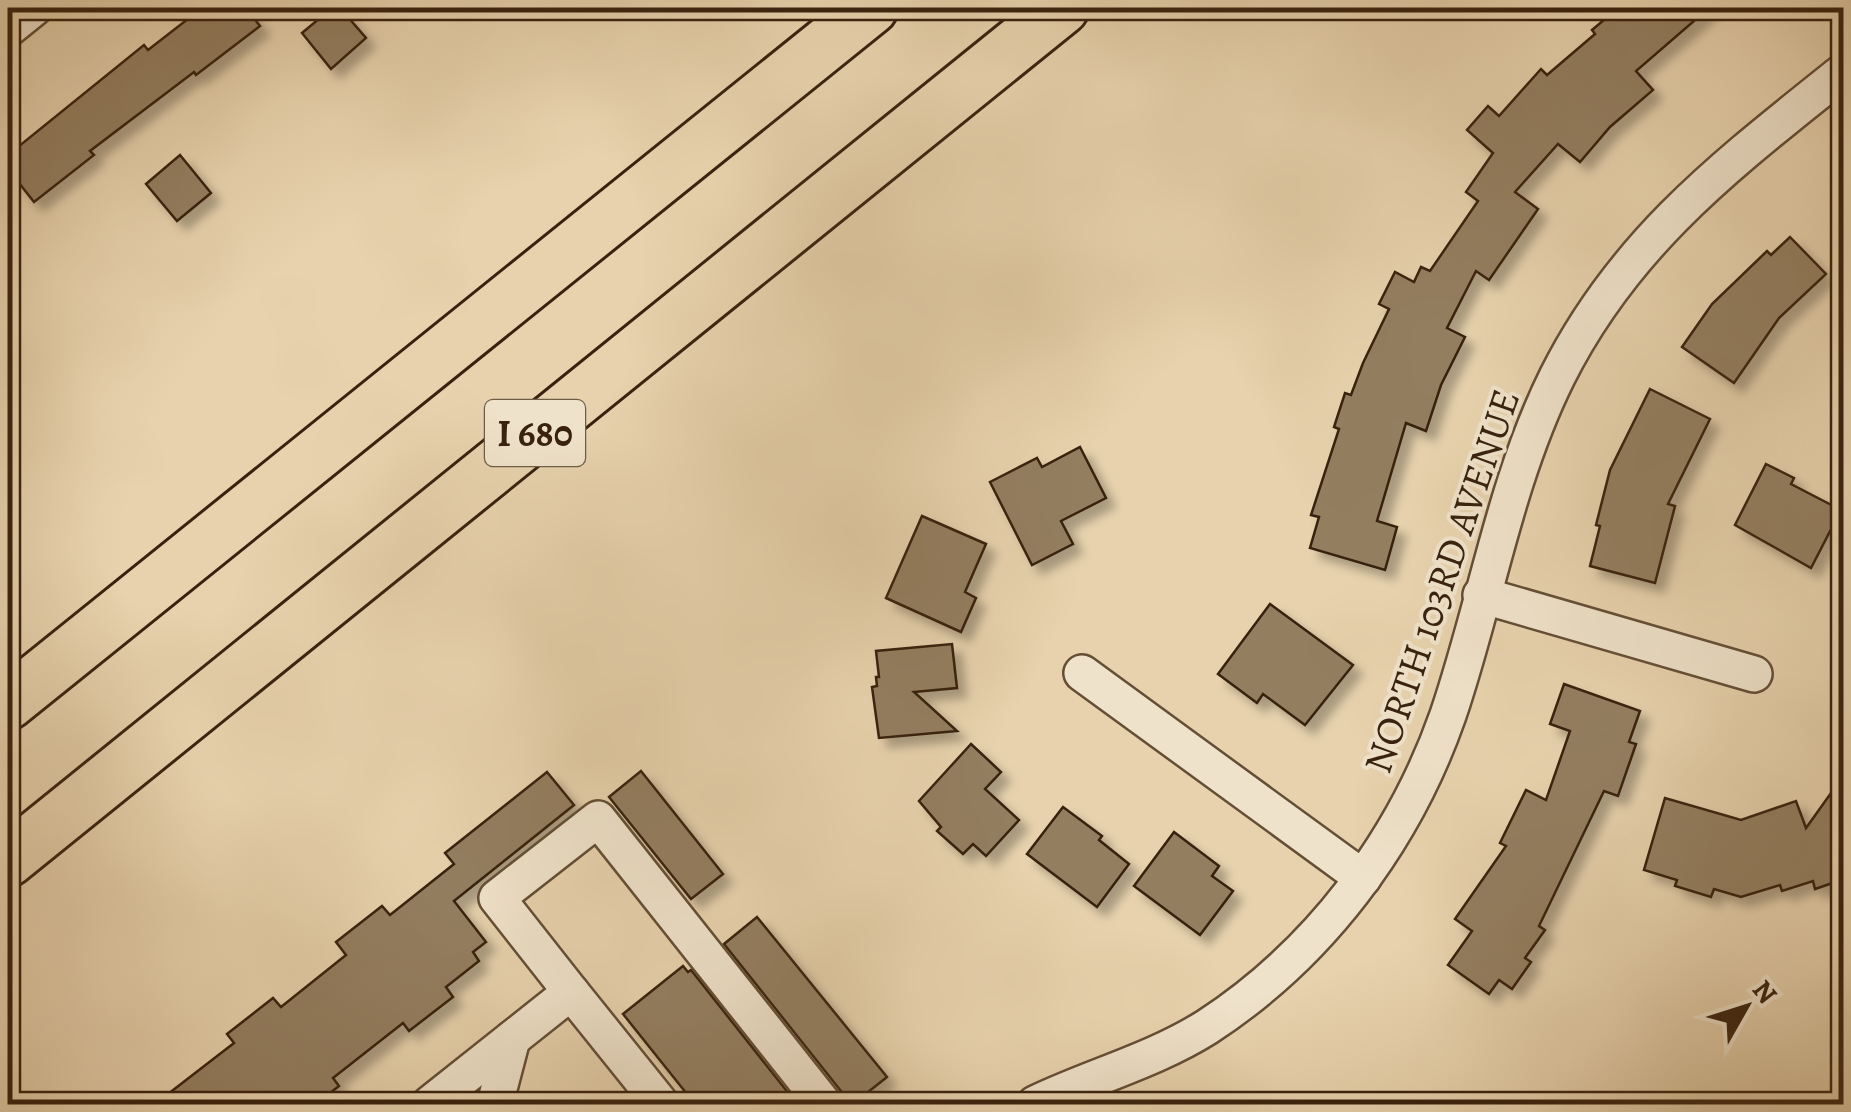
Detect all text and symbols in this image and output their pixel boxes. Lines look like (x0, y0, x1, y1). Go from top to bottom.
street label: NORTH 103RD AVENUE (1350, 382, 1533, 780)
road number: I 680 (485, 400, 585, 466)
north arrow (1696, 957, 1796, 1057)
text: N (1743, 972, 1786, 1012)

